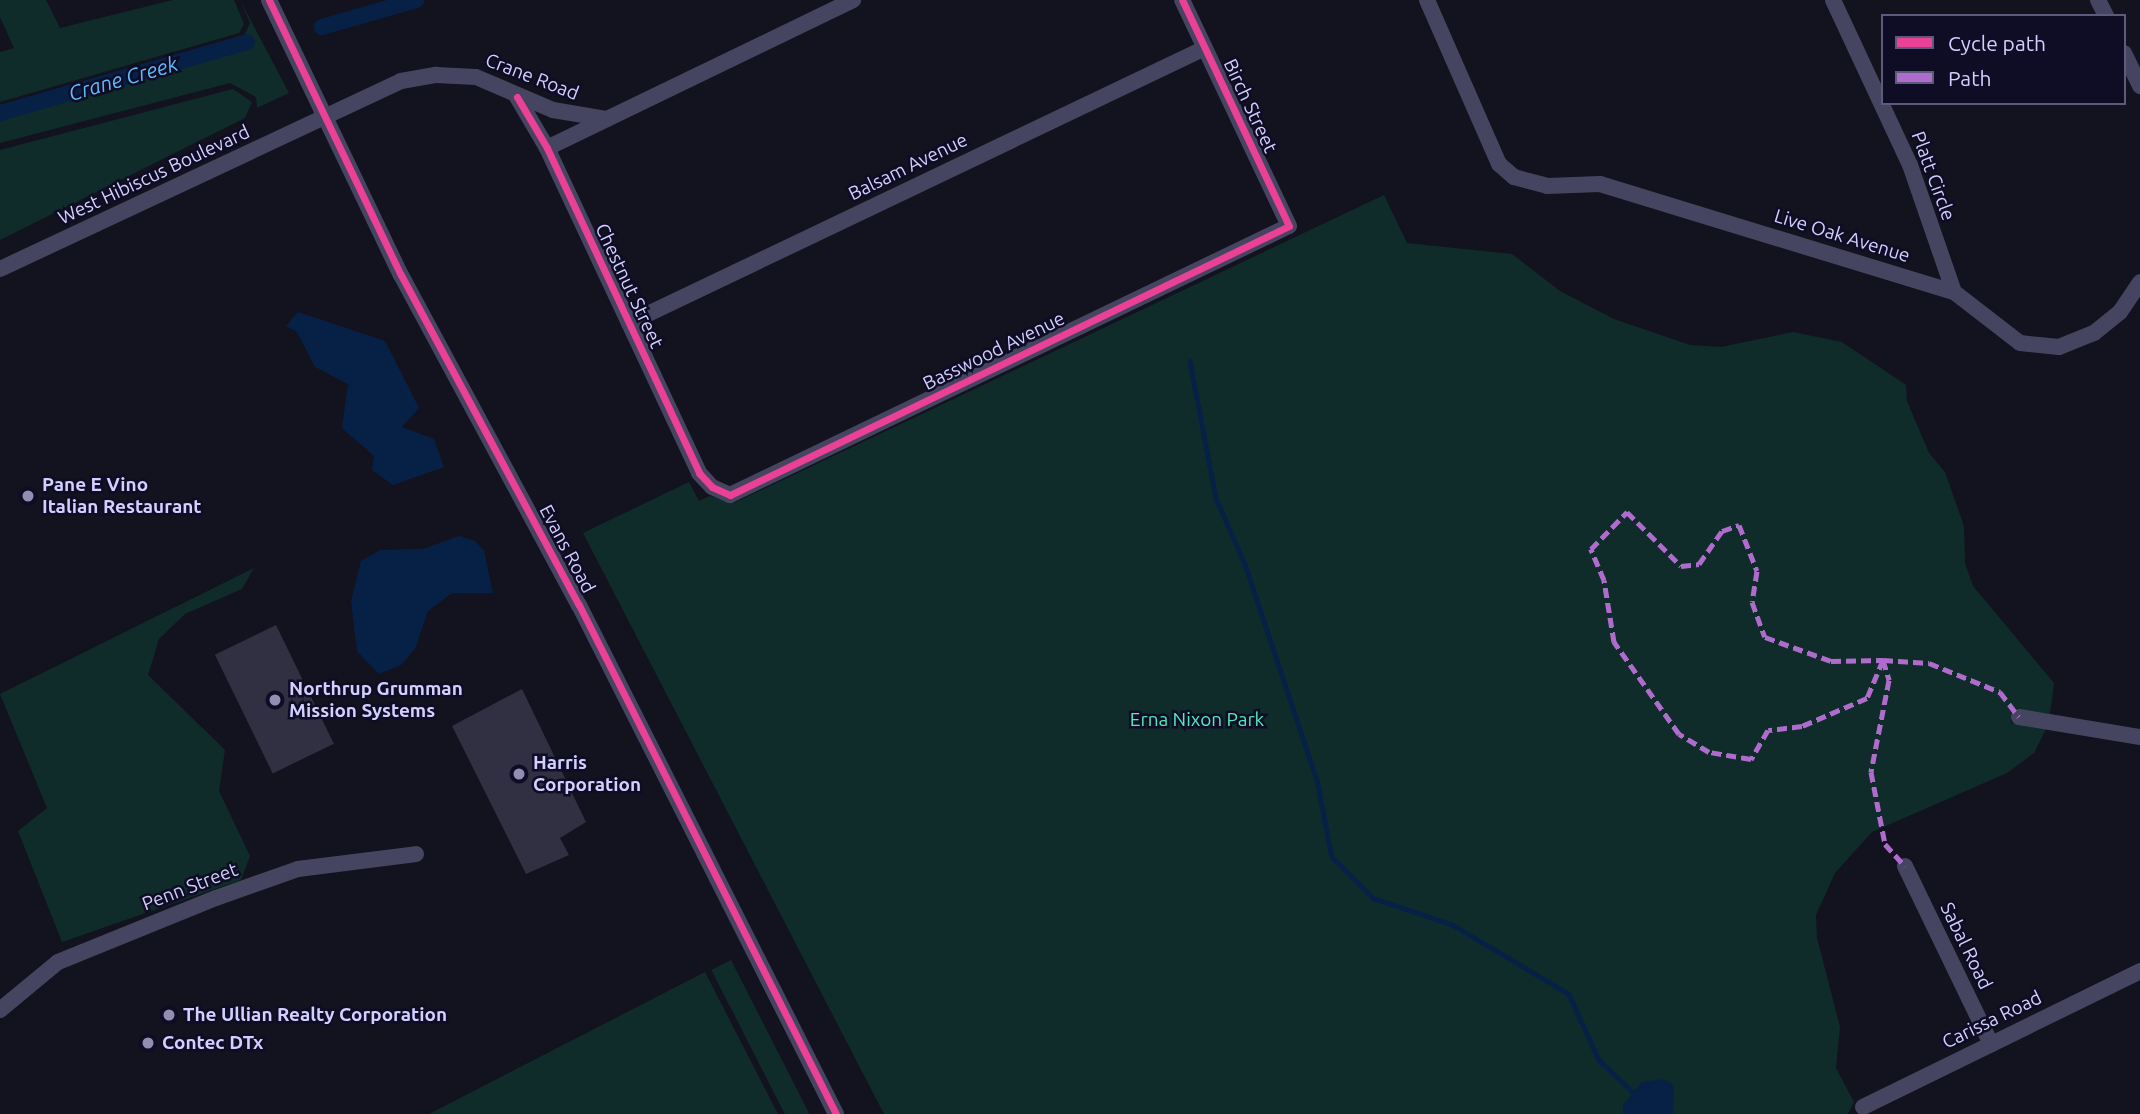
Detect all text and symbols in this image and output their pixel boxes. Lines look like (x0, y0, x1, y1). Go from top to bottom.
legend (1881, 14, 2126, 105)
text: Cycle path (1948, 31, 2046, 55)
street label: Crane Road (482, 49, 582, 105)
water label: Crane Creek (65, 50, 181, 106)
street label: Birch Street (1218, 55, 1282, 157)
text: Path (1948, 66, 1991, 90)
street label: West Hibiscus Boulevard (55, 121, 253, 229)
street label: Balsam Avenue (845, 128, 971, 206)
street label: Platt Circle (1906, 128, 1960, 224)
street label: Live Oak Avenue (1771, 205, 1913, 267)
street label: Chestnut Street (590, 220, 668, 352)
street label: Basswood Avenue (919, 307, 1069, 395)
place label: Pane E Vino Italian Restaurant (42, 474, 202, 518)
marker: Pane E Vino Italian Restaurant (20, 488, 36, 504)
street label: Evans Road (534, 501, 600, 597)
place label: Northrup Grumman Mission Systems (289, 678, 463, 722)
marker: Northrup Grumman Mission Systems (267, 692, 283, 708)
park label: Erna Nixon Park (1130, 709, 1264, 731)
place label: Harris Corporation (533, 752, 641, 796)
marker: Harris Corporation (511, 766, 527, 782)
street label: Penn Street (139, 858, 241, 916)
street label: Sabal Road (1935, 899, 1997, 993)
street label: Carissa Road (1939, 986, 2045, 1054)
place label: The Ullian Realty Corporation (183, 1004, 447, 1026)
marker: The Ullian Realty Corporation (161, 1007, 177, 1023)
place label: Contec DTx (162, 1032, 263, 1054)
marker: Contec DTx (140, 1035, 156, 1051)

